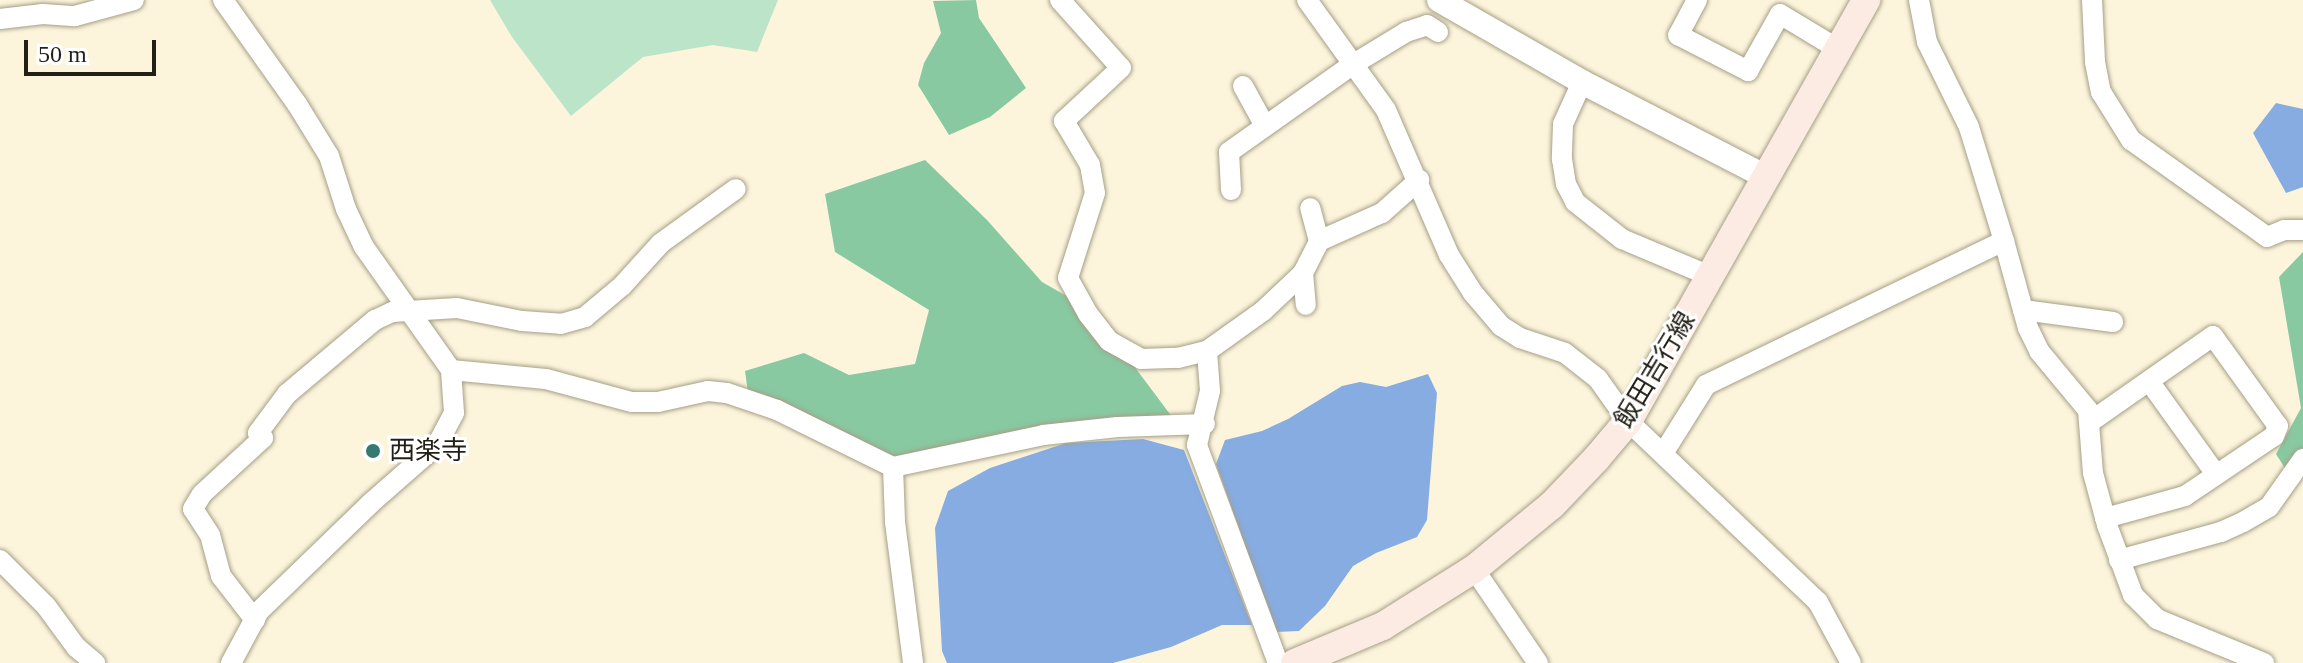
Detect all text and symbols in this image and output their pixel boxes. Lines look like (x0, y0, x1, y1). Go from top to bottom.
scale bar (28, 24, 160, 74)
text: 50 m (38, 41, 87, 67)
street label: 飯田吉行線 (1608, 306, 1702, 434)
place label: 西楽寺 (389, 435, 467, 467)
marker: 西楽寺 (364, 442, 382, 460)

